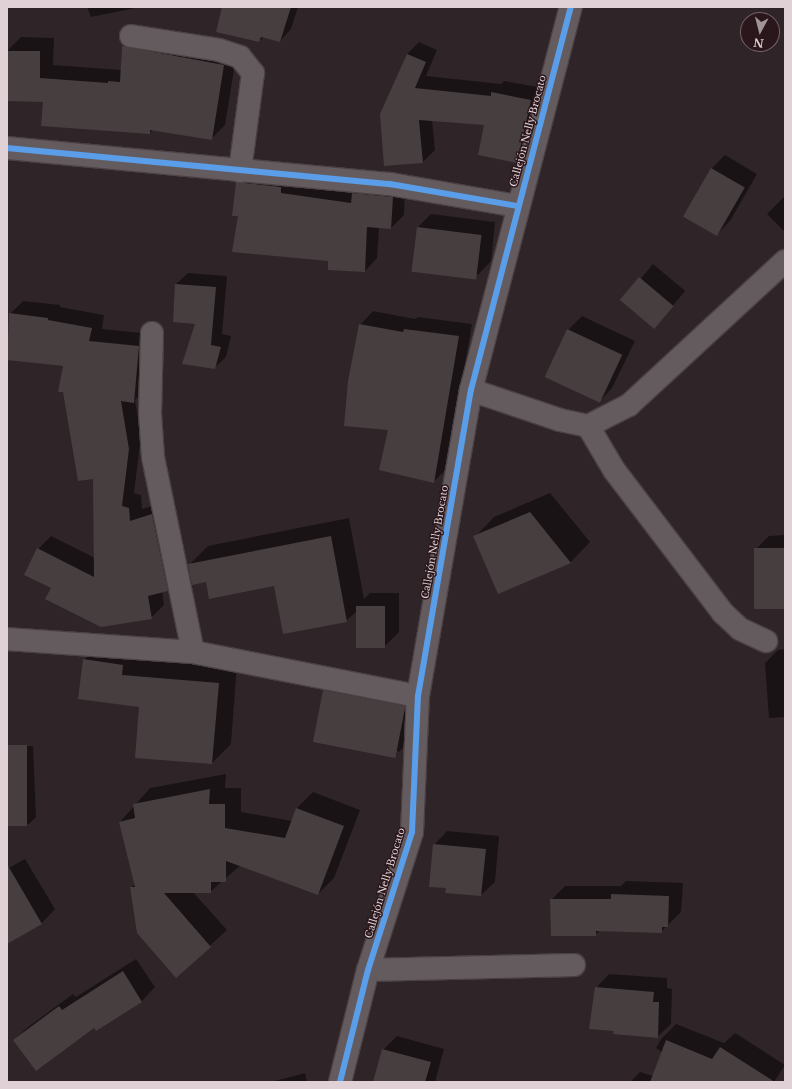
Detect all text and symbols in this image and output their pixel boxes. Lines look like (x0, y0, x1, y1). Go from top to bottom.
north arrow (740, 12, 780, 52)
text: N (753, 35, 765, 50)
street label: Callejón Nelly Brocato (507, 74, 549, 188)
street label: Callejón Nelly Brocato (419, 484, 451, 600)
street label: Callejón Nelly Brocato (362, 826, 408, 940)

